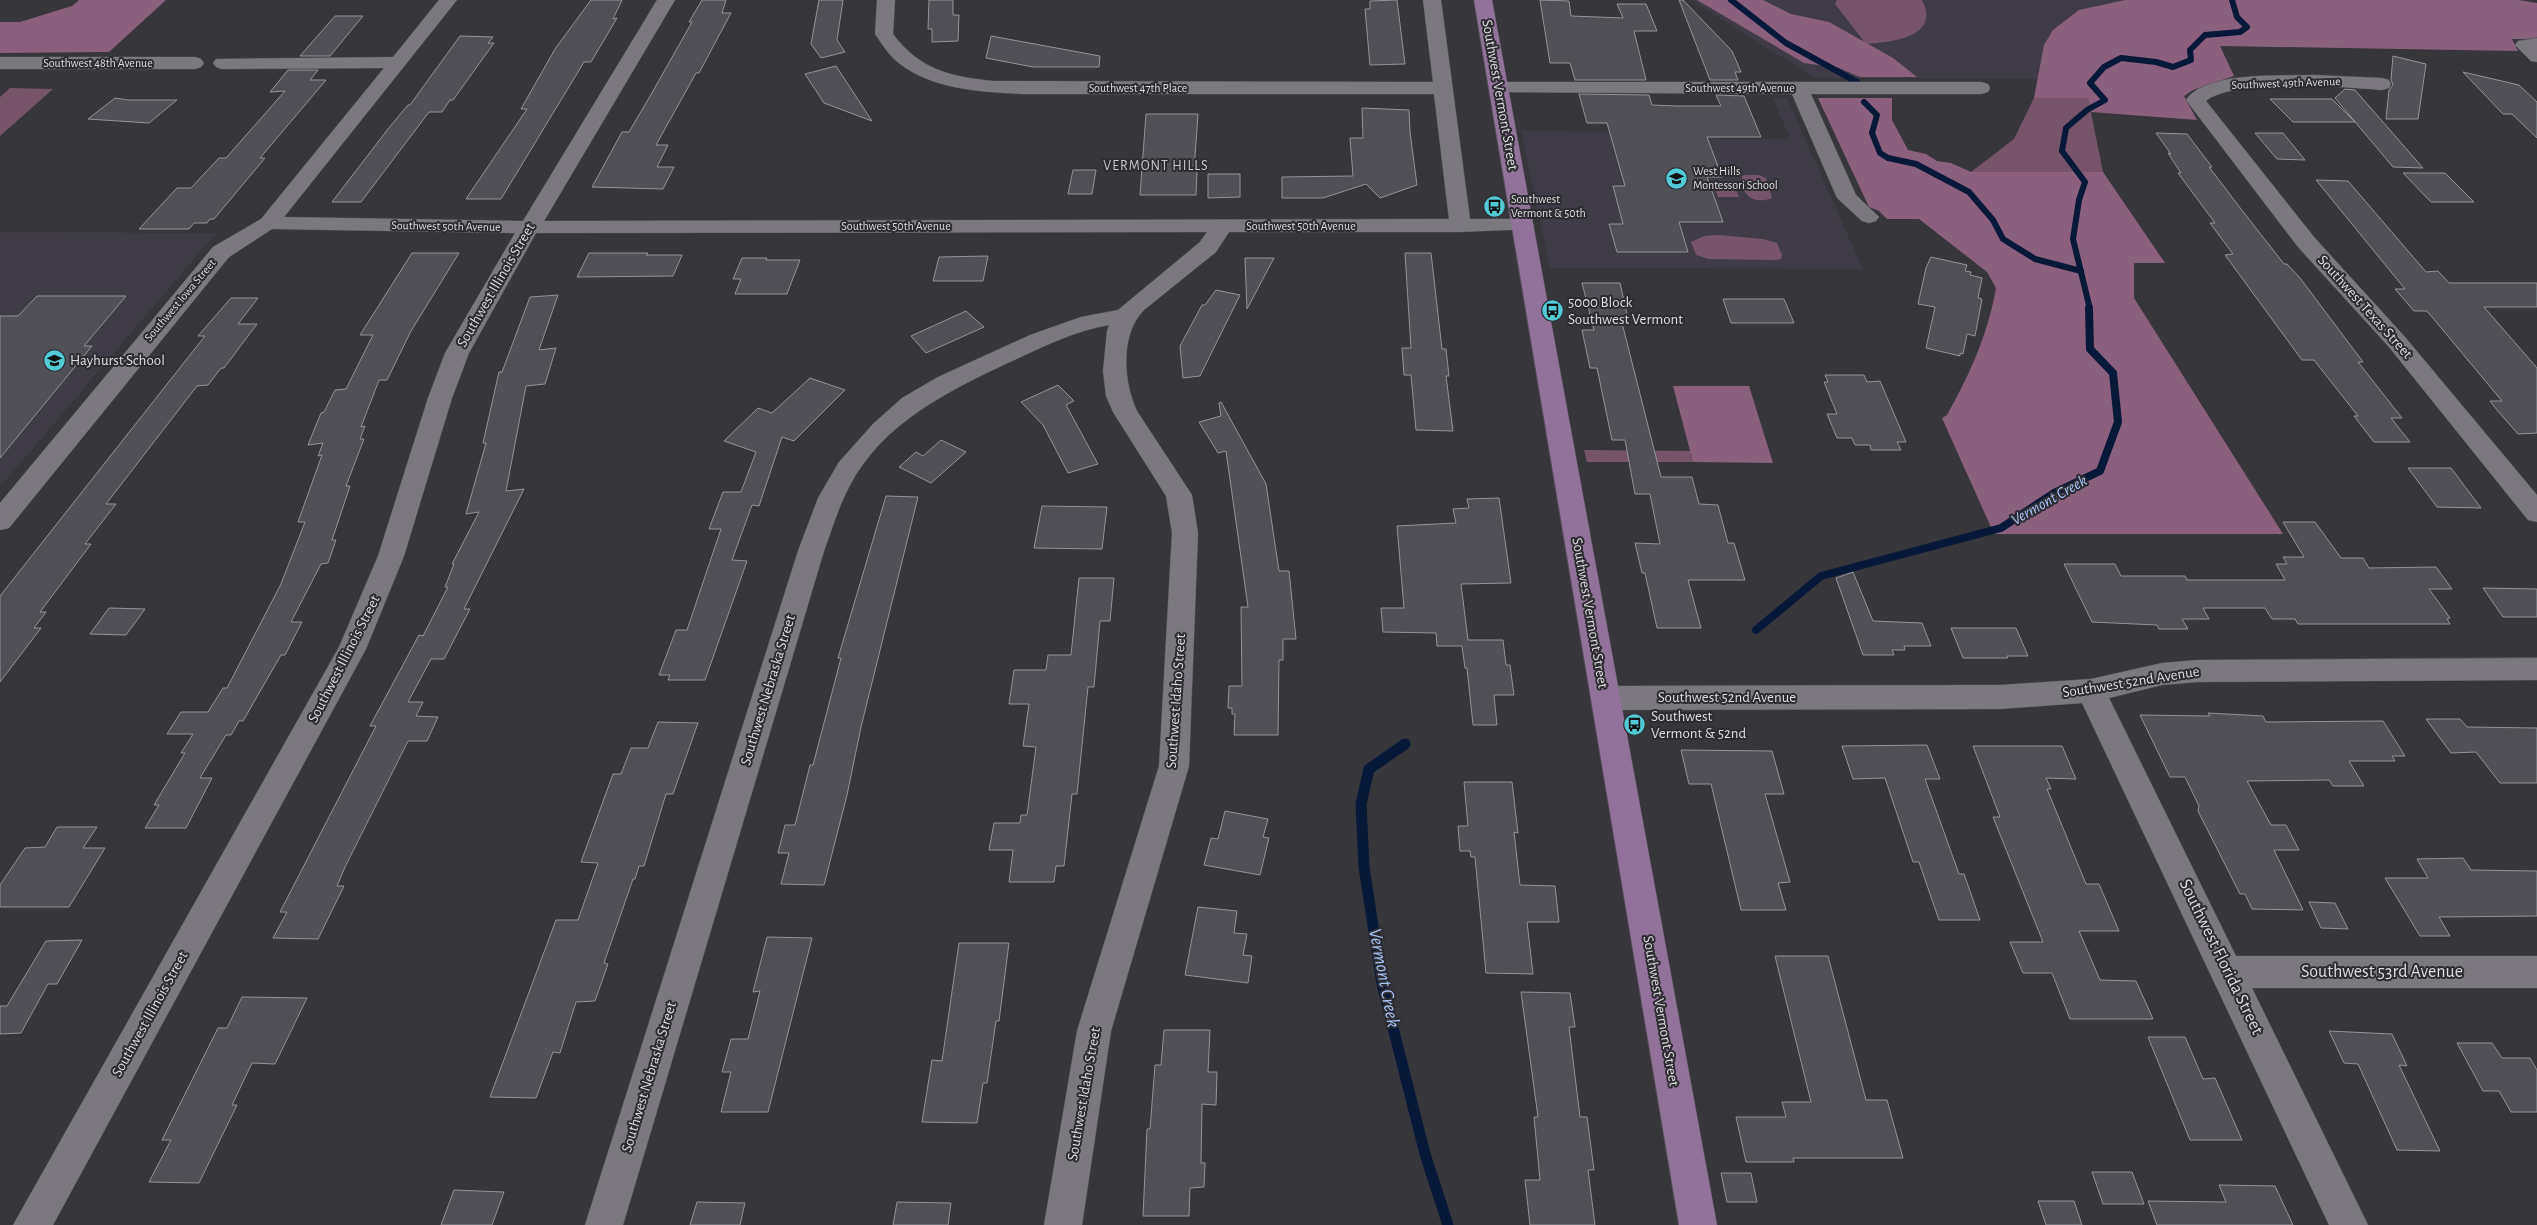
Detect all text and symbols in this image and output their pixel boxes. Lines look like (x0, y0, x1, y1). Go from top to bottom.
street label: Southwest Vermont Street (1479, 18, 1521, 172)
street label: Southwest 48th Avenue (43, 57, 153, 69)
street label: Southwest 49th Avenue (2231, 75, 2341, 91)
street label: Southwest 47th Place (1089, 82, 1187, 94)
street label: Southwest 49th Avenue (1685, 82, 1795, 94)
district label: VERMONT HILLS (1103, 159, 1209, 173)
place label: West Hills Montessori School (1693, 165, 1778, 191)
school or university icon: West Hills Montessori School (1665, 166, 1689, 190)
place label: Southwest Vermont & 50th (1511, 193, 1586, 219)
bus stop icon: Southwest Vermont & 50th (1483, 194, 1507, 218)
street label: Southwest 50th Avenue (391, 219, 501, 233)
street label: Southwest Illinois Street (454, 220, 538, 350)
street label: Southwest 50th Avenue (841, 220, 951, 232)
street label: Southwest 50th Avenue (1246, 220, 1356, 232)
street label: Southwest Texas Street (2315, 252, 2415, 362)
street label: Southwest Iowa Street (142, 256, 218, 343)
place label: 5000 Block Southwest Vermont (1568, 295, 1683, 327)
bus stop icon: 5000 Block Southwest Vermont (1540, 299, 1564, 323)
school or university icon: Hayhurst School (42, 348, 66, 372)
place label: Hayhurst School (70, 353, 165, 368)
water label: Vermont Creek (2008, 472, 2090, 528)
street label: Southwest Vermont Street (1569, 536, 1611, 690)
street label: Southwest Illinois Street (305, 593, 383, 725)
street label: Southwest Nebraska Street (738, 613, 798, 767)
street label: Southwest Idaho Street (1164, 633, 1188, 769)
street label: Southwest 52nd Avenue (2061, 664, 2201, 700)
street label: Southwest 52nd Avenue (1658, 690, 1796, 705)
place label: Southwest Vermont & 52nd (1651, 709, 1746, 741)
bus stop icon: Southwest Vermont & 52nd (1623, 713, 1647, 737)
street label: Southwest Florida Street (2176, 876, 2267, 1038)
water label: Vermont Creek (1365, 927, 1403, 1029)
street label: Southwest Vermont Street (1640, 934, 1682, 1088)
street label: Southwest Illinois Street (109, 949, 191, 1079)
street label: Southwest 53rd Avenue (2301, 963, 2463, 981)
street label: Southwest Nebraska Street (619, 1000, 679, 1154)
street label: Southwest Idaho Street (1065, 1026, 1103, 1162)

